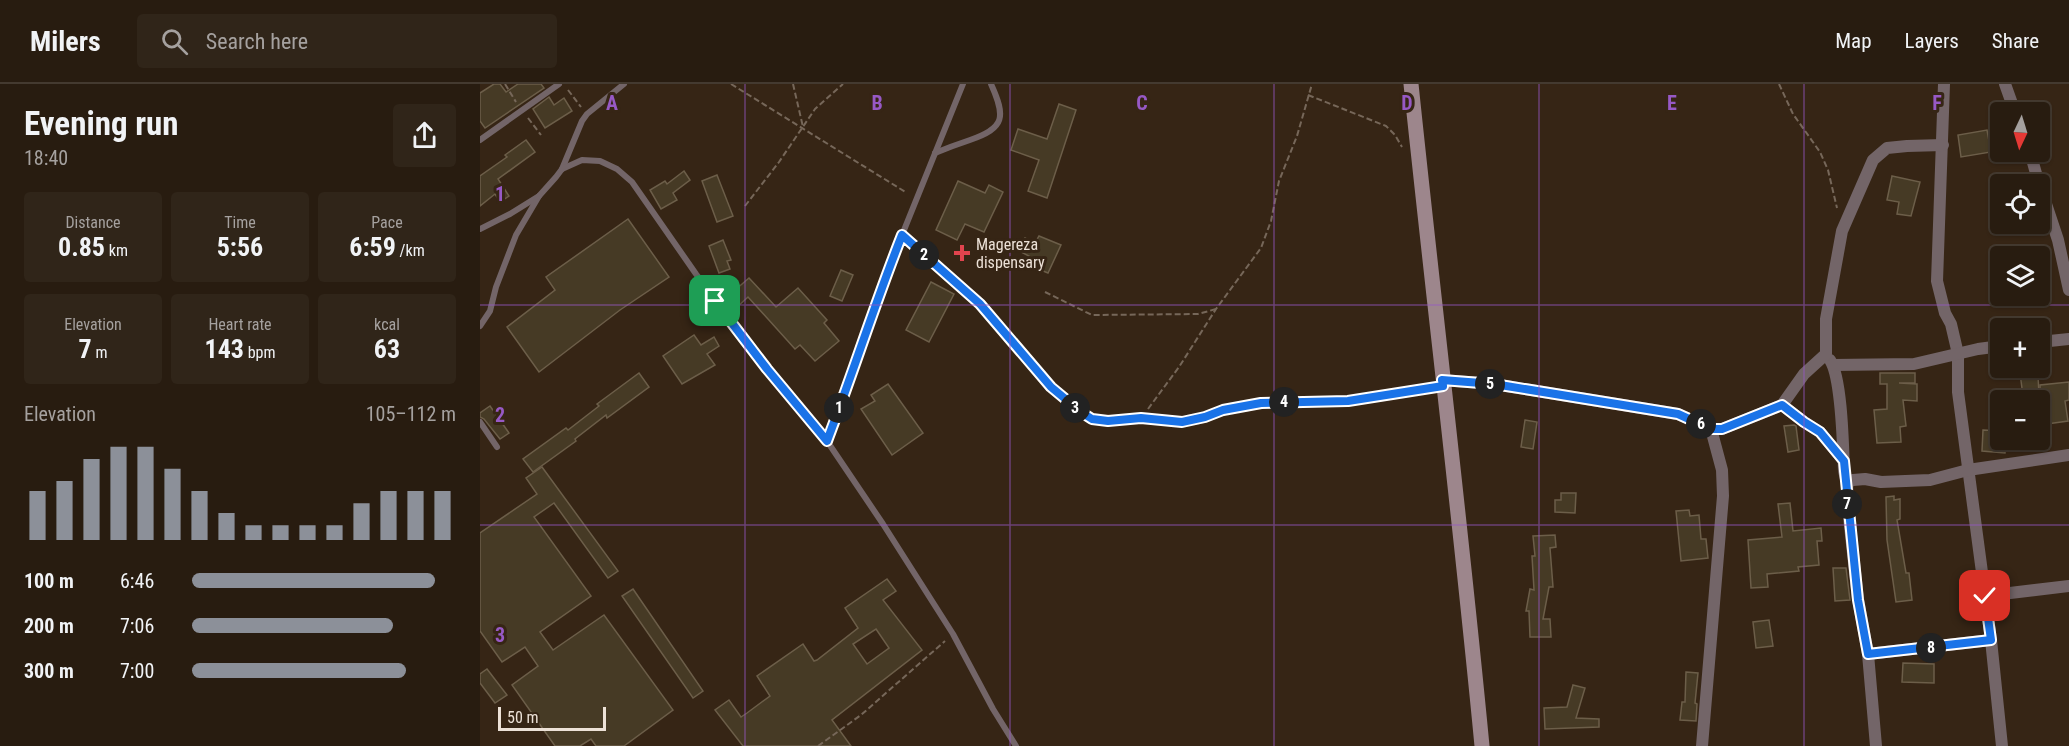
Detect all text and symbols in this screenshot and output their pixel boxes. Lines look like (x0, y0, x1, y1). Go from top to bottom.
search box (137, 14, 557, 68)
text: Milers (30, 25, 101, 58)
icon: search (158, 25, 191, 58)
text: Search here (206, 29, 308, 54)
text: Map (1835, 29, 1872, 53)
text: Layers (1905, 29, 1959, 53)
text: Share (1992, 29, 2039, 53)
text: A (606, 91, 618, 115)
text: B (871, 91, 883, 115)
text: C (1136, 91, 1148, 115)
text: D (1401, 91, 1413, 115)
text: E (1667, 91, 1677, 115)
text: F (1932, 91, 1942, 115)
north arrow (1990, 102, 2050, 162)
map controls (1990, 102, 2050, 450)
text: Evening run (24, 104, 179, 143)
button: share (393, 104, 456, 167)
text: 18:40 (24, 146, 68, 170)
button: locate (1990, 174, 2050, 234)
text: 1 (495, 182, 505, 206)
text: Distance (65, 213, 121, 232)
text: Time (224, 213, 256, 232)
text: Pace (371, 213, 403, 232)
text: 0.85 (58, 232, 105, 262)
text: 5:56 (217, 232, 263, 262)
text: 6:59 (349, 232, 396, 262)
place label: Magereza dispensary (976, 235, 1045, 272)
pin: 2 (909, 240, 939, 270)
text: km (105, 241, 128, 260)
text: /km (396, 241, 425, 260)
marker: Magereza dispensary (953, 244, 971, 262)
text: 2 (920, 245, 928, 264)
button: layers (1990, 246, 2050, 306)
pin (689, 275, 740, 326)
icon: arrive (698, 284, 731, 317)
text: Elevation (64, 315, 122, 334)
text: Heart rate (208, 315, 272, 334)
text: kcal (374, 315, 400, 334)
button: + (1990, 318, 2050, 378)
text: 7 (79, 334, 92, 364)
text: 143 (205, 334, 244, 364)
text: 63 (374, 334, 400, 364)
text: m (92, 343, 107, 362)
text: bpm (244, 343, 275, 362)
pin: 5 (1475, 369, 1505, 399)
text: 5 (1486, 374, 1494, 393)
pin: 4 (1269, 387, 1299, 417)
button: − (1990, 390, 2050, 450)
text: 4 (1280, 392, 1288, 411)
pin: 1 (824, 393, 854, 423)
pin: 3 (1060, 393, 1090, 423)
text: 1 (835, 398, 843, 417)
text: 3 (1071, 398, 1079, 417)
text: Elevation (24, 402, 96, 426)
text: 105–112 m (366, 402, 456, 426)
text: 2 (495, 403, 505, 427)
pin: 6 (1686, 409, 1716, 439)
text: 6 (1697, 414, 1705, 433)
pin: 7 (1832, 489, 1862, 519)
text: 7 (1843, 494, 1851, 513)
text: 100 m (24, 569, 74, 593)
text: 6:46 (120, 569, 154, 593)
pin (1959, 570, 2010, 621)
icon: check (1968, 579, 2001, 612)
text: 200 m (24, 614, 74, 638)
text: 7:06 (120, 614, 154, 638)
text: 3 (495, 623, 505, 647)
pin: 8 (1916, 633, 1946, 663)
text: 8 (1927, 638, 1935, 657)
text: 300 m (24, 659, 74, 683)
text: 7:00 (120, 659, 154, 683)
scale bar (498, 704, 606, 732)
text: 50 m (507, 708, 539, 727)

